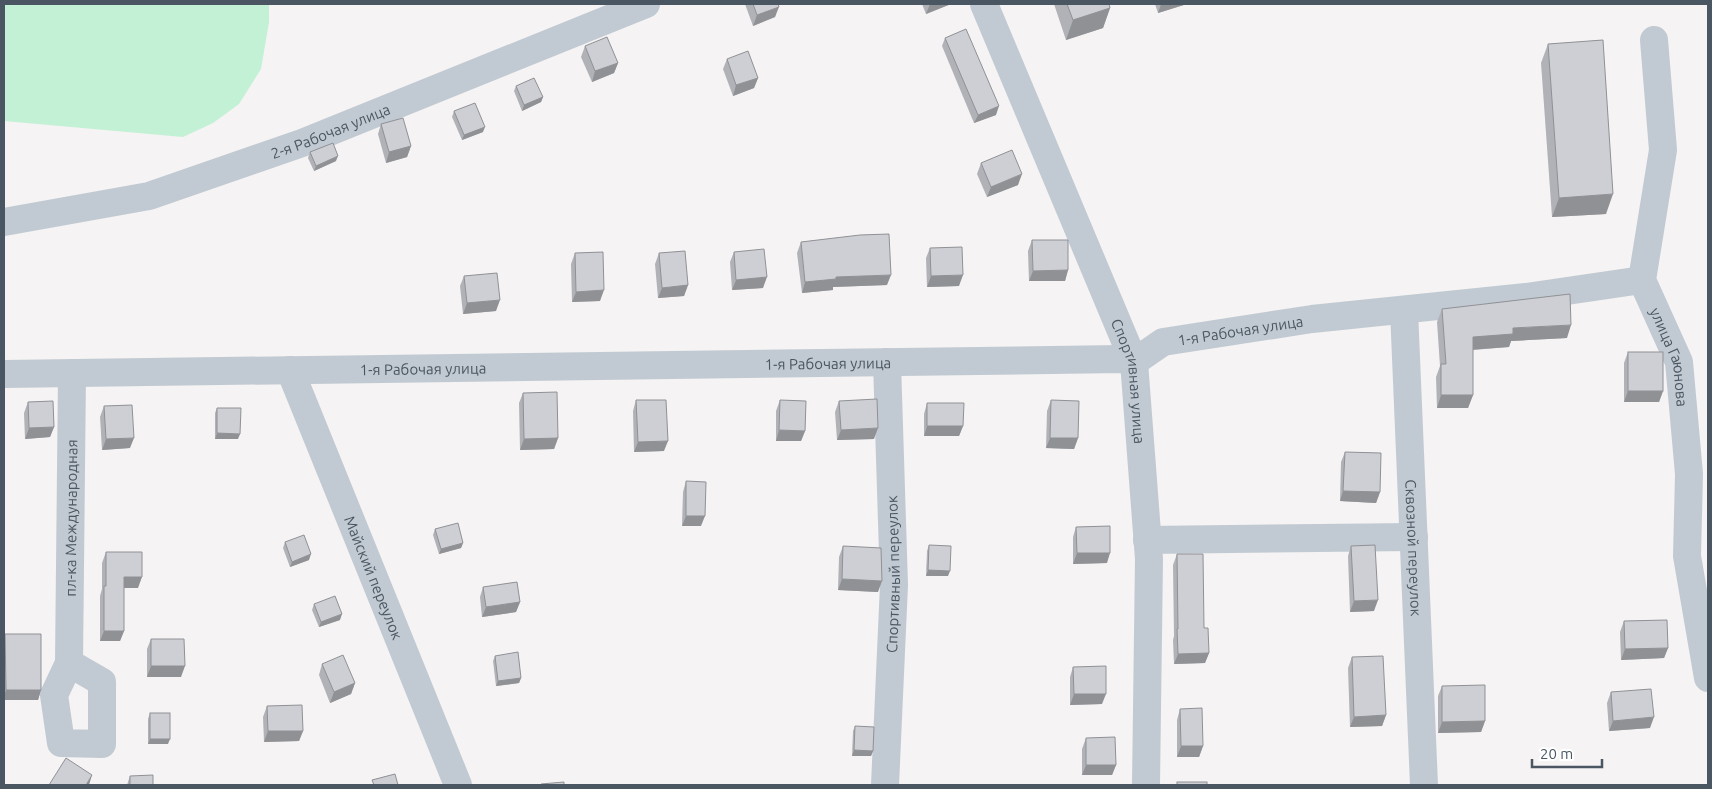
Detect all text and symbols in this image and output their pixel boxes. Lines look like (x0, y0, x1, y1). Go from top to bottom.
street label: 2-я Рабочая улица (268, 100, 392, 162)
street label: улица Гаюнова (1647, 305, 1691, 407)
street label: 1-я Рабочая улица (1177, 312, 1304, 348)
street label: Спортивная улица (1108, 316, 1149, 444)
street label: 1-я Рабочая улица (764, 354, 891, 372)
street label: 1-я Рабочая улица (360, 359, 486, 378)
street label: пл-ка Международная (61, 439, 80, 597)
street label: Сквозной переулок (1403, 479, 1425, 617)
street label: Спортивный переулок (882, 495, 902, 653)
street label: Майский переулок (341, 513, 407, 642)
scale bar (1532, 736, 1602, 768)
text: 20 m (1540, 745, 1573, 762)

